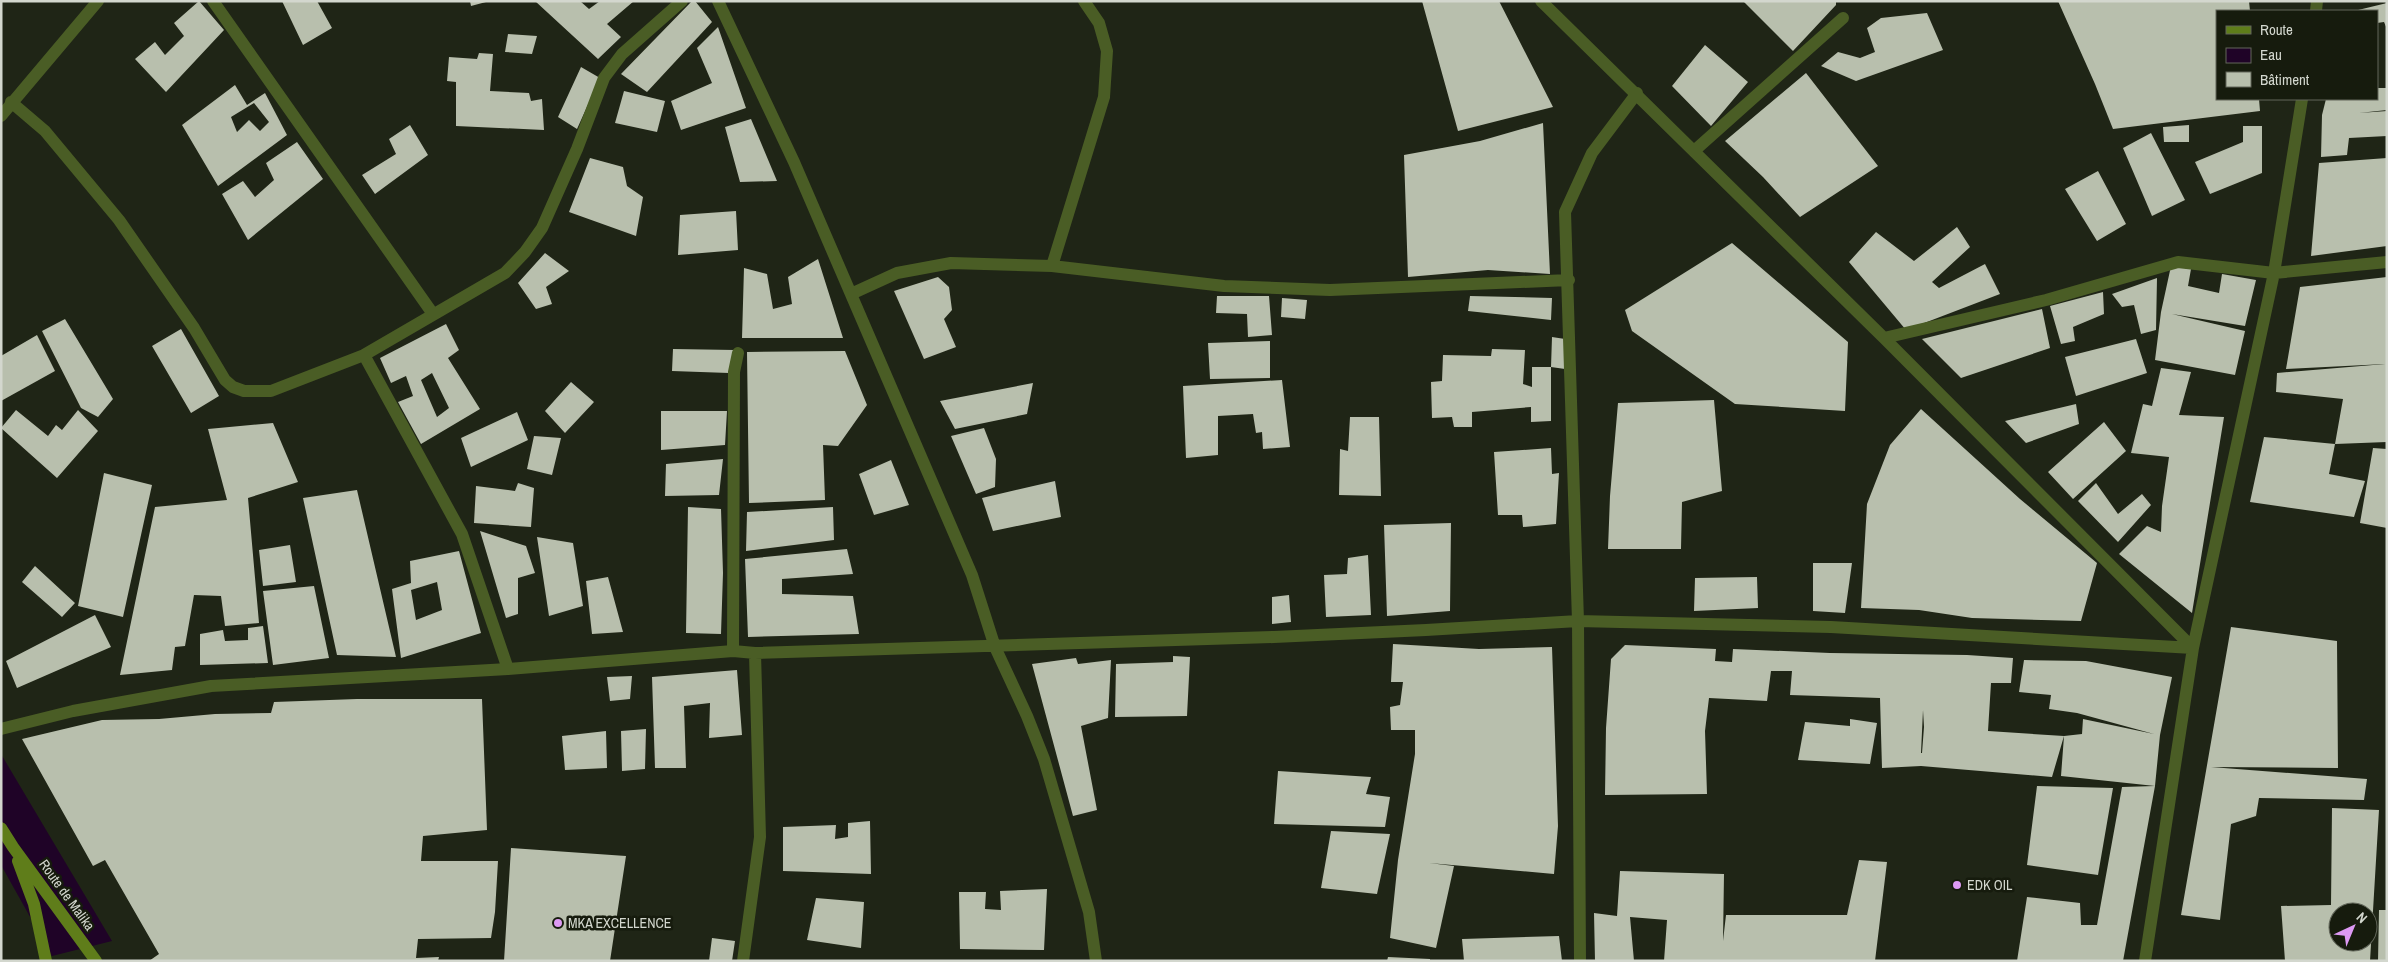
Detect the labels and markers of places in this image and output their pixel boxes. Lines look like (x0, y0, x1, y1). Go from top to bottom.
place label: EDK OIL (1967, 876, 2013, 894)
marker: EDK OIL (1951, 879, 1963, 891)
place label: MKA EXCELLENCE (568, 914, 671, 932)
marker: MKA EXCELLENCE (552, 917, 564, 929)

